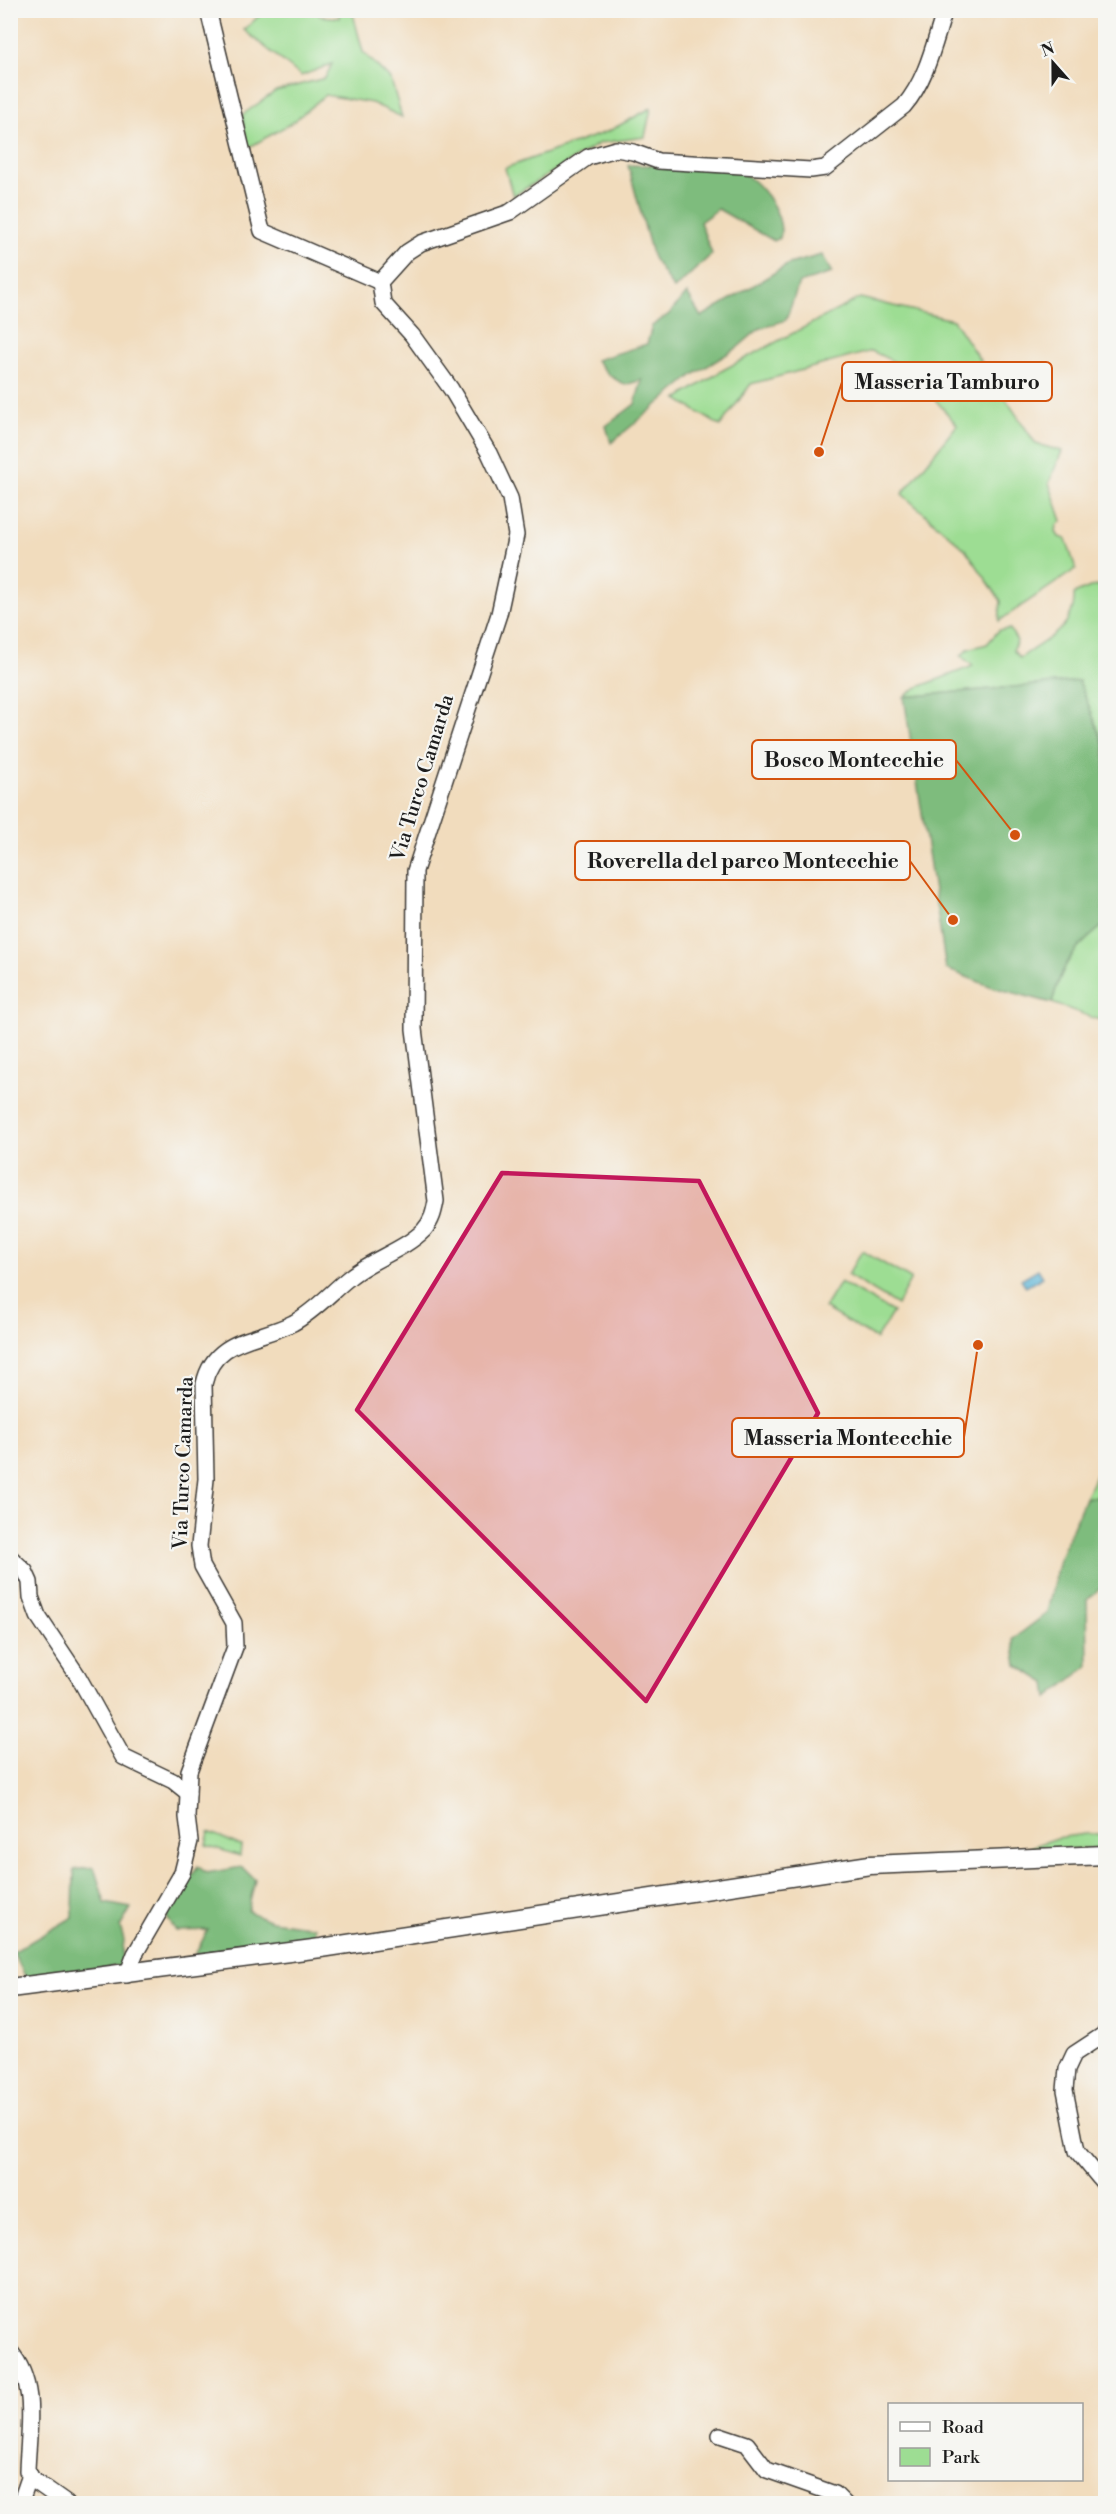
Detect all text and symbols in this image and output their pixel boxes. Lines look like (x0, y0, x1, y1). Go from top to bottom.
north arrow (1023, 33, 1083, 93)
text: N (1038, 38, 1058, 62)
callout: Masseria Tamburo (842, 362, 1052, 401)
text: Masseria Tamburo (854, 370, 1040, 396)
street label: Via Turco Camarda (385, 691, 461, 865)
callout: Bosco Montecchie (752, 740, 956, 779)
text: Bosco Montecchie (764, 748, 944, 774)
callout: Roverella del parco Montecchie (575, 841, 910, 880)
text: Roverella del parco Montecchie (587, 849, 899, 875)
street label: Via Turco Camarda (168, 1375, 200, 1551)
callout: Masseria Montecchie (732, 1418, 964, 1457)
text: Masseria Montecchie (744, 1426, 952, 1452)
legend (888, 2403, 1083, 2481)
text: Road (942, 2416, 985, 2439)
text: Park (942, 2446, 981, 2469)

